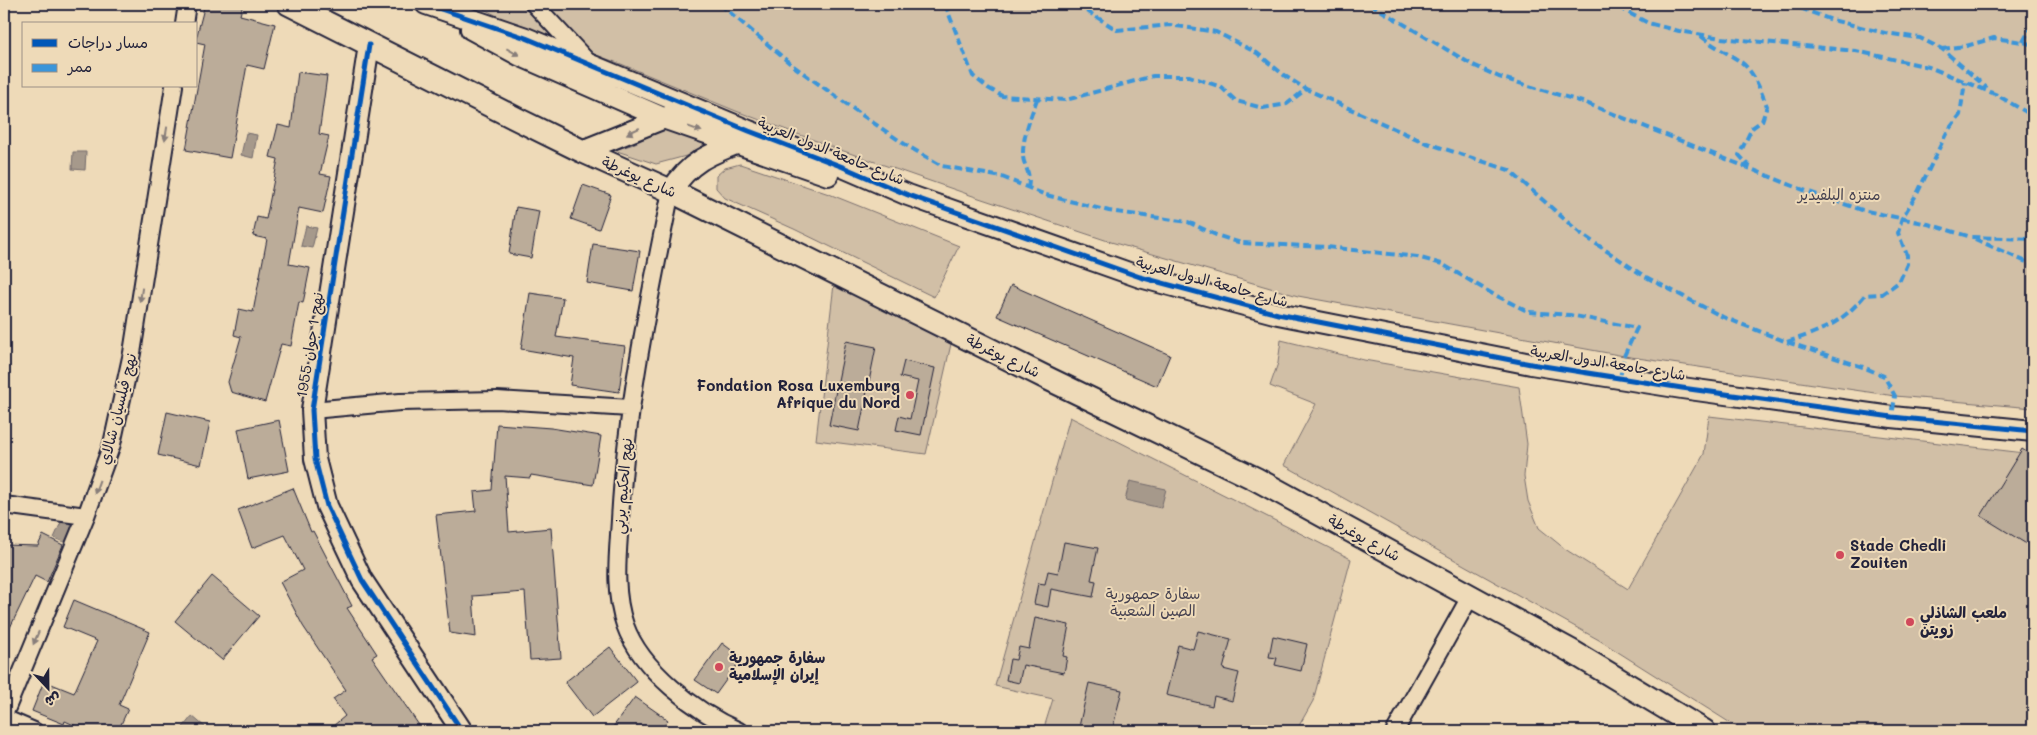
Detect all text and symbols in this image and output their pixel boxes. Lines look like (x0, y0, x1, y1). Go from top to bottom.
legend (22, 22, 198, 88)
text: مسار دراجات (68, 32, 148, 52)
one-way arrow (506, 48, 521, 56)
text: ممر (66, 56, 92, 76)
street label: شارع جامعة الدول العربية (755, 111, 908, 190)
one-way arrow (688, 125, 703, 133)
one-way arrow (162, 127, 170, 143)
one-way arrow (626, 127, 641, 136)
street label: شارع يوغرطة (599, 151, 680, 202)
park label: منتزه البلفيدير (1796, 184, 1880, 204)
street label: شارع جامعة الدول العربية (1134, 251, 1291, 312)
one-way arrow (137, 287, 145, 303)
street label: نهج 1 جوان 1955 (291, 291, 328, 399)
street label: شارع يوغرطة (963, 329, 1044, 382)
street label: شارع جامعة الدول العربية (1529, 340, 1687, 385)
street label: نهج فيلسيان شالاي (94, 351, 142, 467)
place label: Fondation Rosa Luxemburg Afrique du Nord (697, 375, 900, 412)
marker: Fondation Rosa Luxemburg Afrique du Nord (904, 389, 916, 401)
street label: نهج الحكيم برني (608, 437, 640, 535)
one-way arrow (93, 480, 101, 495)
street label: شارع يوغرطة (1324, 509, 1404, 566)
place label: Stade Chedli Zouiten (1850, 535, 1947, 572)
marker: Stade Chedli Zouiten (1834, 549, 1846, 561)
park label: سفارة جمهورية الصين الشعبية (1106, 583, 1200, 620)
place label: ملعب الشاذلي زويتن (1920, 602, 2007, 639)
marker: ملعب الشاذلي زويتن (1904, 616, 1916, 628)
one-way arrow (31, 630, 39, 645)
place label: سفارة جمهورية إيران الإسلامية (729, 647, 825, 685)
marker: سفارة جمهورية إيران الإسلامية (713, 661, 725, 673)
north arrow (22, 662, 72, 712)
text: ش (42, 689, 64, 712)

